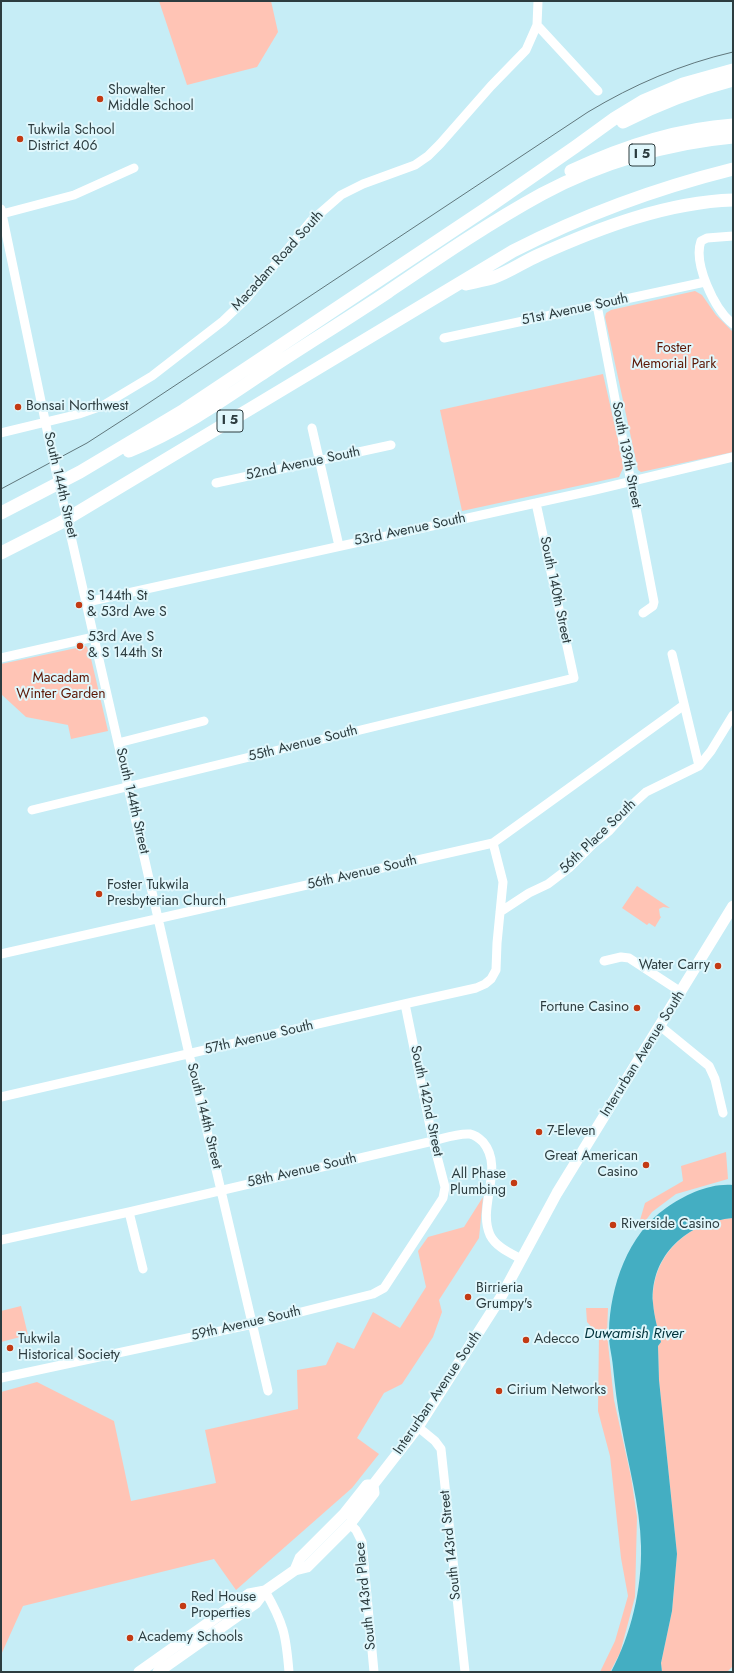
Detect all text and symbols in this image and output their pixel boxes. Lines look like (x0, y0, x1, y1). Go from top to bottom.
place label: Showalter Middle School (108, 83, 194, 116)
marker: Showalter Middle School (95, 94, 105, 104)
place label: Tukwila School District 406 (28, 123, 115, 156)
marker: Tukwila School District 406 (15, 134, 25, 144)
road number: I 5 (629, 144, 655, 166)
street label: Macadam Road South (229, 207, 327, 315)
street label: 51st Avenue South (520, 290, 630, 330)
park label: Foster Memorial Park (632, 341, 716, 374)
place label: Bonsai Northwest (26, 399, 128, 415)
street label: South 139th Street (607, 400, 645, 510)
marker: Bonsai Northwest (13, 402, 23, 412)
road number: I 5 (217, 410, 243, 432)
street label: South 144th Street (40, 430, 80, 540)
street label: 52nd Avenue South (244, 444, 362, 484)
street label: 53rd Avenue South (353, 510, 467, 550)
street label: South 140th Street (535, 535, 575, 645)
place label: S 144th St & 53rd Ave S (87, 589, 167, 622)
marker: S 144th St & 53rd Ave S (74, 600, 84, 610)
place label: 53rd Ave S & S 144th St (88, 630, 162, 662)
marker: 53rd Ave S & S 144th St (75, 641, 85, 651)
park label: Macadam Winter Garden (16, 671, 106, 704)
street label: 55th Avenue South (247, 722, 359, 766)
street label: South 144th Street (112, 746, 152, 856)
street label: 56th Place South (556, 796, 640, 878)
street label: 56th Avenue South (306, 852, 418, 894)
place label: Foster Tukwila Presbyterian Church (107, 878, 226, 910)
marker: Foster Tukwila Presbyterian Church (94, 889, 104, 899)
place label: Water Carry (639, 958, 710, 974)
marker: Water Carry (713, 961, 723, 971)
street label: Interurban Avenue South (597, 988, 689, 1120)
place label: Fortune Casino (540, 1000, 629, 1016)
marker: Fortune Casino (632, 1003, 642, 1013)
street label: 57th Avenue South (203, 1017, 315, 1059)
street label: South 142nd Street (406, 1044, 446, 1158)
street label: South 144th Street (183, 1061, 225, 1171)
place label: 7-Eleven (547, 1124, 596, 1140)
marker: 7-Eleven (534, 1127, 544, 1137)
place label: Great American Casino (544, 1149, 638, 1182)
street label: 58th Avenue South (246, 1150, 358, 1192)
marker: Great American Casino (641, 1160, 651, 1170)
place label: All Phase Plumbing (450, 1167, 506, 1200)
marker: All Phase Plumbing (509, 1178, 519, 1188)
place label: Riverside Casino (621, 1217, 720, 1233)
marker: Riverside Casino (608, 1220, 618, 1230)
place label: Birrieria Grumpy's (476, 1281, 532, 1314)
marker: Birrieria Grumpy's (463, 1292, 473, 1302)
street label: 59th Avenue South (190, 1303, 302, 1345)
water label: Duwamish River (584, 1325, 684, 1343)
street label: Interurban Avenue South (390, 1328, 486, 1458)
place label: Tukwila Historical Society (18, 1332, 120, 1364)
place label: Adecco (534, 1332, 579, 1348)
marker: Adecco (521, 1335, 531, 1345)
marker: Tukwila Historical Society (5, 1343, 15, 1353)
place label: Cirium Networks (507, 1383, 606, 1399)
marker: Cirium Networks (494, 1386, 504, 1396)
street label: South 143rd Street (437, 1489, 465, 1601)
street label: South 143rd Place (352, 1541, 380, 1651)
place label: Red House Properties (191, 1590, 256, 1622)
marker: Red House Properties (178, 1601, 188, 1611)
place label: Academy Schools (138, 1630, 243, 1646)
marker: Academy Schools (125, 1633, 135, 1643)

